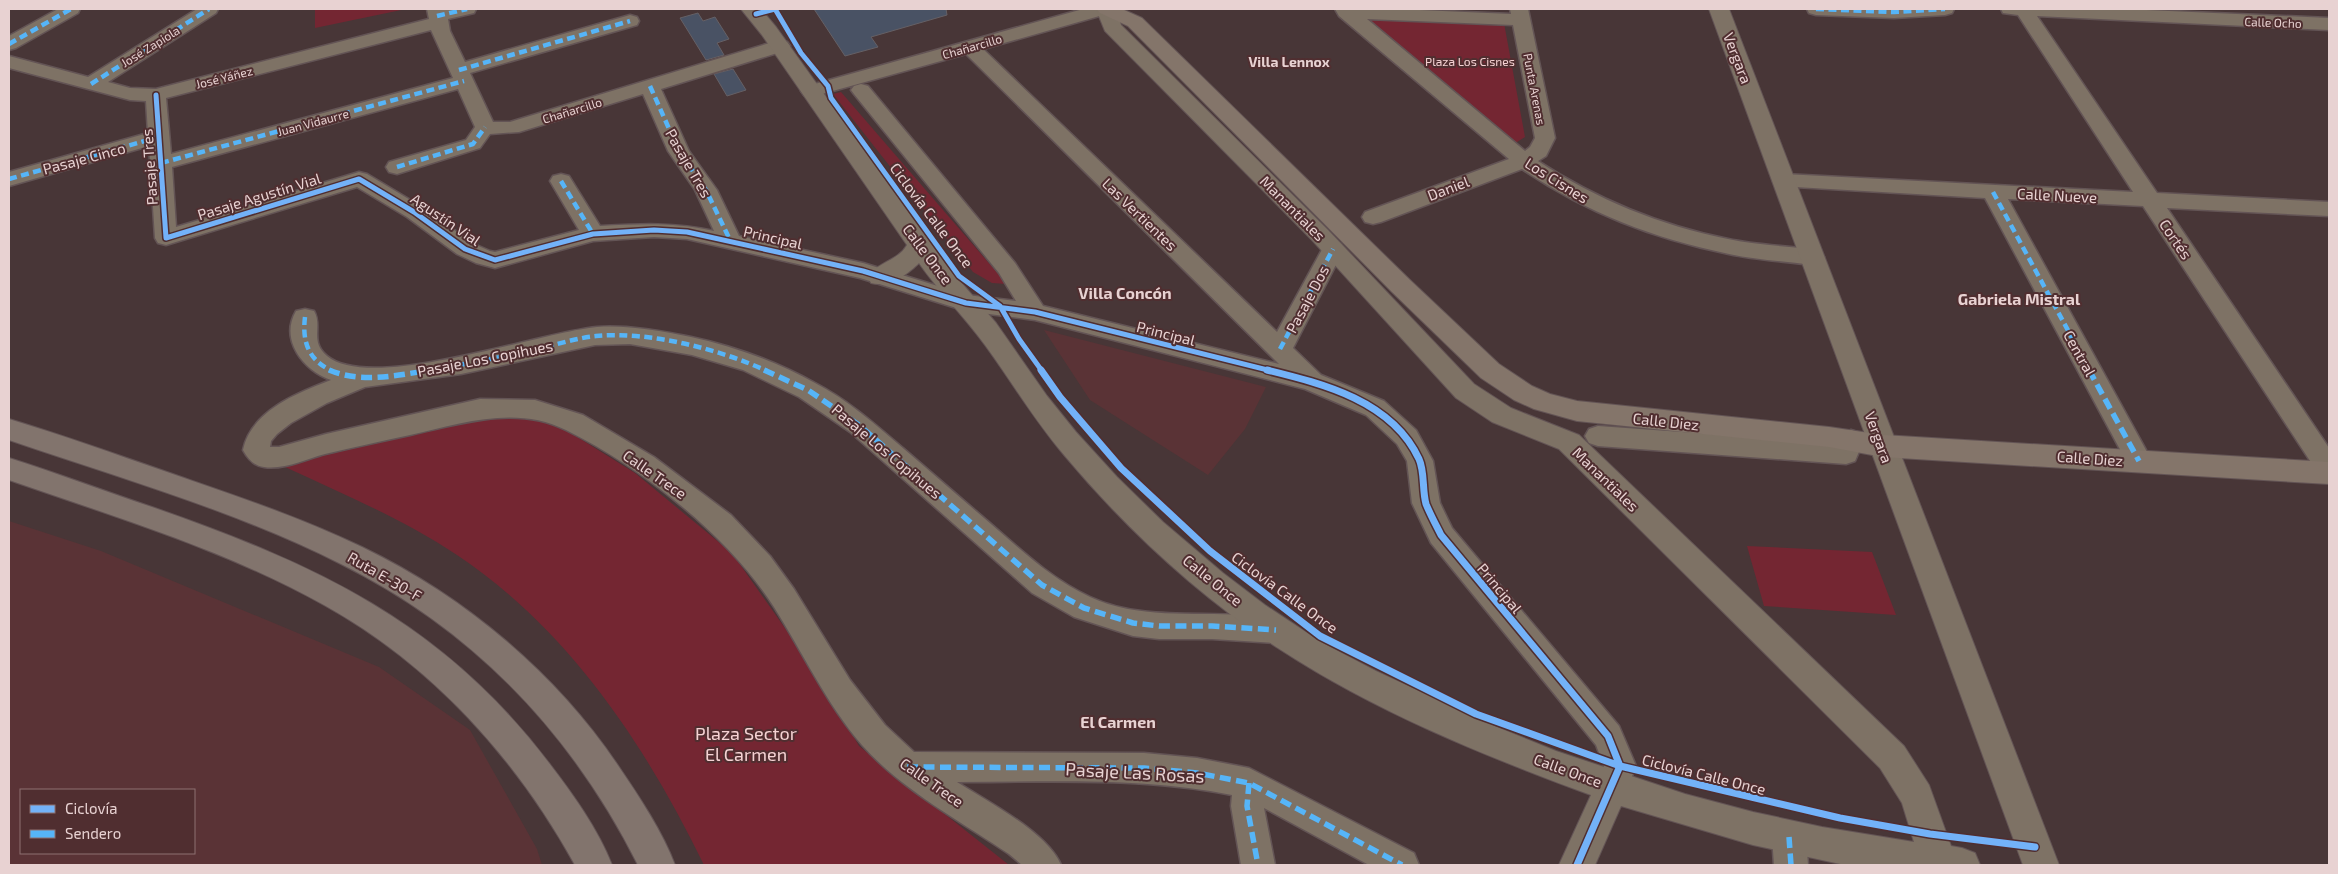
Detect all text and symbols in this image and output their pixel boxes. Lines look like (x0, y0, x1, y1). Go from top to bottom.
street label: Calle Ocho (2244, 14, 2302, 30)
street label: José Zapiola (118, 22, 182, 70)
street label: Vergara (1720, 30, 1756, 86)
street label: Chañarcillo (941, 31, 1004, 61)
street label: Punta Arenas (1521, 52, 1549, 126)
district label: Villa Lennox (1248, 53, 1330, 70)
park label: Plaza Los Cisnes (1425, 54, 1515, 68)
street label: José Yáñez (194, 63, 254, 91)
street label: Chañarcillo (541, 94, 604, 126)
street label: Juan Vidaurre (276, 106, 350, 138)
street label: Pasaje Tres (661, 125, 716, 201)
street label: Pasaje Tres (137, 128, 162, 206)
street label: Pasaje Cinco (41, 138, 128, 179)
street label: Los Cisnes (1522, 153, 1592, 207)
street label: Ciclovía Calle Once (887, 159, 977, 271)
street label: Pasaje Agustín Vial (195, 168, 324, 224)
street label: Manantiales (1257, 172, 1329, 244)
street label: Daniel (1425, 172, 1472, 204)
street label: Las Vertientes (1099, 174, 1181, 254)
street label: Calle Nueve (2017, 184, 2097, 206)
street label: Agustín Vial (408, 189, 485, 249)
street label: Cortés (2156, 216, 2196, 262)
street label: Calle Once (899, 220, 957, 288)
street label: Principal (742, 222, 805, 253)
street label: Pasaje Dos (1282, 262, 1333, 336)
district label: Villa Concón (1078, 283, 1172, 302)
district label: Gabriela Mistral (1958, 289, 2081, 308)
street label: Principal (1135, 317, 1198, 349)
street label: Central (2060, 327, 2100, 380)
street label: Pasaje Los Copihues (416, 336, 554, 381)
street label: Pasaje Los Copihues (828, 400, 946, 503)
street label: Calle Diez (1632, 409, 1700, 433)
street label: Vergara (1861, 409, 1897, 465)
street label: Manantiales (1569, 443, 1643, 515)
street label: Calle Trece (620, 446, 690, 502)
street label: Calle Diez (2056, 447, 2124, 469)
street label: Ciclovía Calle Once (1228, 547, 1342, 637)
street label: Ruta E-30-F (345, 548, 425, 604)
street label: Calle Once (1180, 551, 1246, 609)
street label: Principal (1474, 559, 1526, 617)
district label: El Carmen (1080, 712, 1156, 731)
park label: Plaza Sector El Carmen (695, 722, 797, 765)
street label: Calle Once (1532, 749, 1604, 791)
street label: Ciclovía Calle Once (1640, 750, 1768, 798)
street label: Calle Trece (897, 754, 967, 810)
street label: Pasaje Las Rosas (1065, 757, 1205, 787)
legend (20, 789, 195, 854)
text: Ciclovía (65, 799, 117, 817)
text: Sendero (65, 824, 121, 842)

